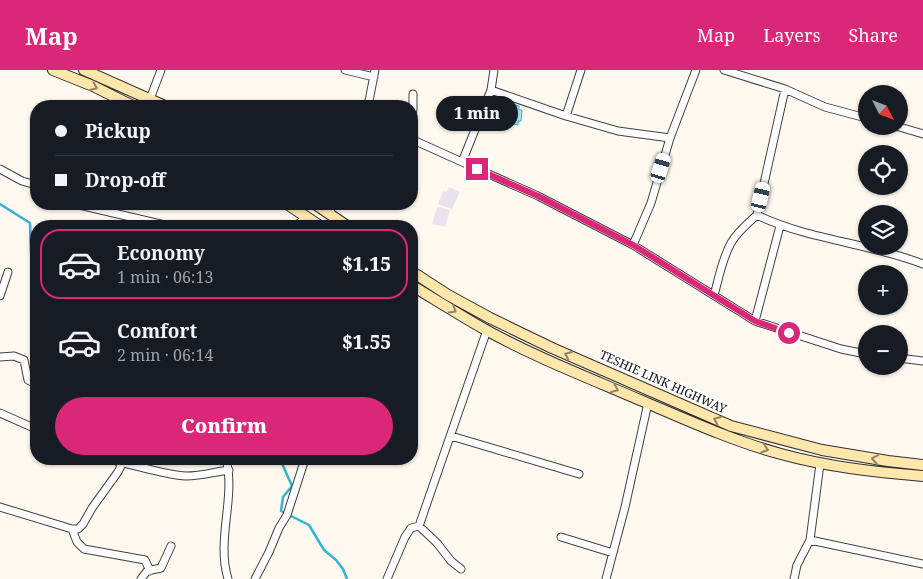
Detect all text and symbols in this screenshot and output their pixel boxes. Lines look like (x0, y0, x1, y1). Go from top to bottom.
text: Map (25, 19, 78, 52)
text: Map (697, 23, 735, 47)
text: Layers (763, 23, 821, 47)
text: Share (849, 23, 898, 47)
one-way arrow (89, 80, 98, 91)
north arrow (858, 85, 908, 135)
map controls (858, 85, 908, 375)
callout: 1 min (436, 97, 518, 132)
text: 1 min (454, 102, 500, 124)
text: Pickup (85, 118, 151, 144)
button: locate (858, 145, 908, 195)
car (649, 151, 672, 185)
route end (466, 158, 488, 180)
text: Drop-off (85, 167, 165, 193)
car (750, 181, 771, 213)
button: layers (858, 205, 908, 255)
text: Economy (117, 240, 205, 266)
icon: car (57, 242, 102, 287)
text: $1.15 (342, 251, 391, 277)
button: + (858, 265, 908, 315)
text: 1 min · 06:13 (117, 266, 213, 288)
one-way arrow (448, 304, 457, 314)
text: Comfort (117, 318, 197, 344)
icon: car (57, 320, 102, 365)
route start (778, 322, 800, 344)
button: − (858, 325, 908, 375)
text: $1.55 (342, 329, 391, 355)
text: 2 min · 06:14 (117, 344, 213, 366)
street label: TESHIE LINK HIGHWAY (597, 346, 730, 417)
one-way arrow (564, 350, 573, 361)
one-way arrow (610, 383, 619, 394)
button: Confirm (55, 397, 393, 455)
one-way arrow (713, 415, 722, 426)
one-way arrow (761, 444, 769, 454)
one-way arrow (870, 454, 879, 464)

